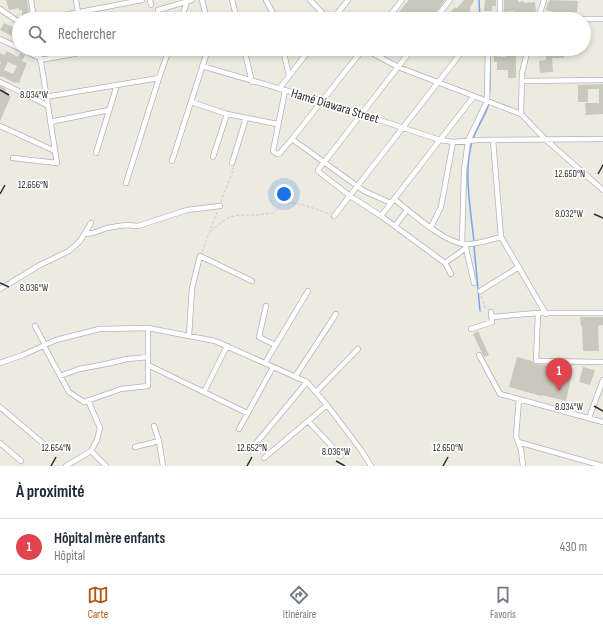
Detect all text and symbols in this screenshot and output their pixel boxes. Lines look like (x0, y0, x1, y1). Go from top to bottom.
search box (12, 12, 591, 56)
icon: search (26, 23, 48, 45)
text: Rechercher (58, 25, 116, 44)
street label: Hamé Diawara Street (289, 85, 381, 127)
text: 8.034°W (20, 89, 48, 101)
text: 12.650°N (555, 168, 585, 180)
text: 12.656°N (18, 179, 48, 191)
your location (274, 184, 294, 204)
text: 8.032°W (555, 208, 584, 220)
text: 8.036°W (20, 282, 49, 294)
pin: 1 (546, 358, 572, 391)
text: 8.034°W (555, 401, 583, 413)
text: 12.654°N (41, 442, 71, 454)
text: 12.652°N (237, 442, 267, 454)
text: 12.650°N (433, 442, 463, 454)
text: 8.036°W (322, 446, 351, 458)
text: À proximité (16, 482, 84, 502)
text: Hôpital mère enfants (54, 529, 165, 548)
text: 1 (26, 539, 32, 555)
text: 430 m (560, 539, 587, 555)
text: Hôpital (54, 548, 85, 564)
tab: Carte (87, 584, 109, 621)
tab: Itinéraire (283, 584, 316, 621)
tab: Favoris (490, 584, 516, 621)

